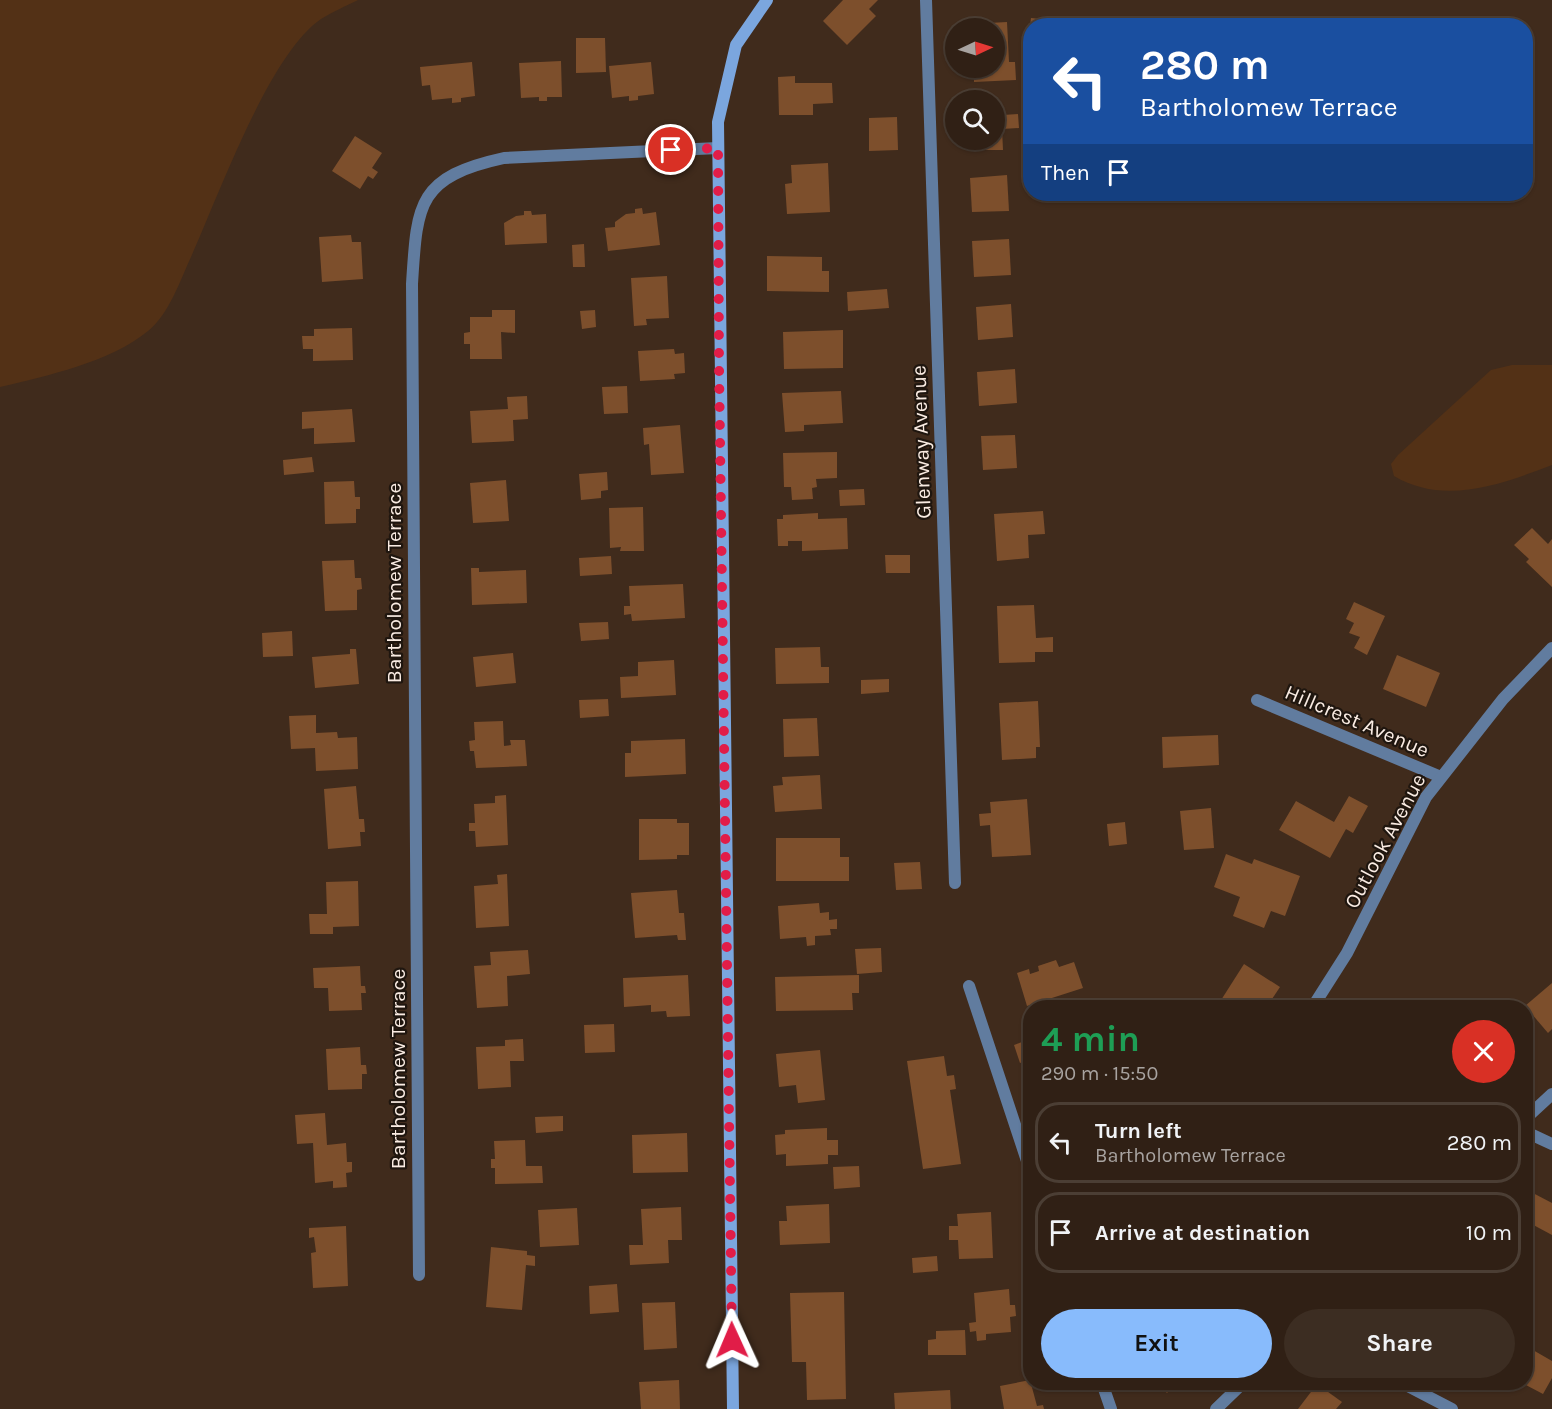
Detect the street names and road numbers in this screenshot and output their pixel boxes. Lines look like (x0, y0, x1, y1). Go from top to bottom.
street label: Glenway Avenue (906, 365, 936, 519)
street label: Bartholomew Terrace (382, 483, 406, 683)
street label: Hillcrest Avenue (1281, 680, 1433, 762)
street label: Outlook Avenue (1339, 770, 1431, 912)
street label: Bartholomew Terrace (386, 969, 410, 1169)

